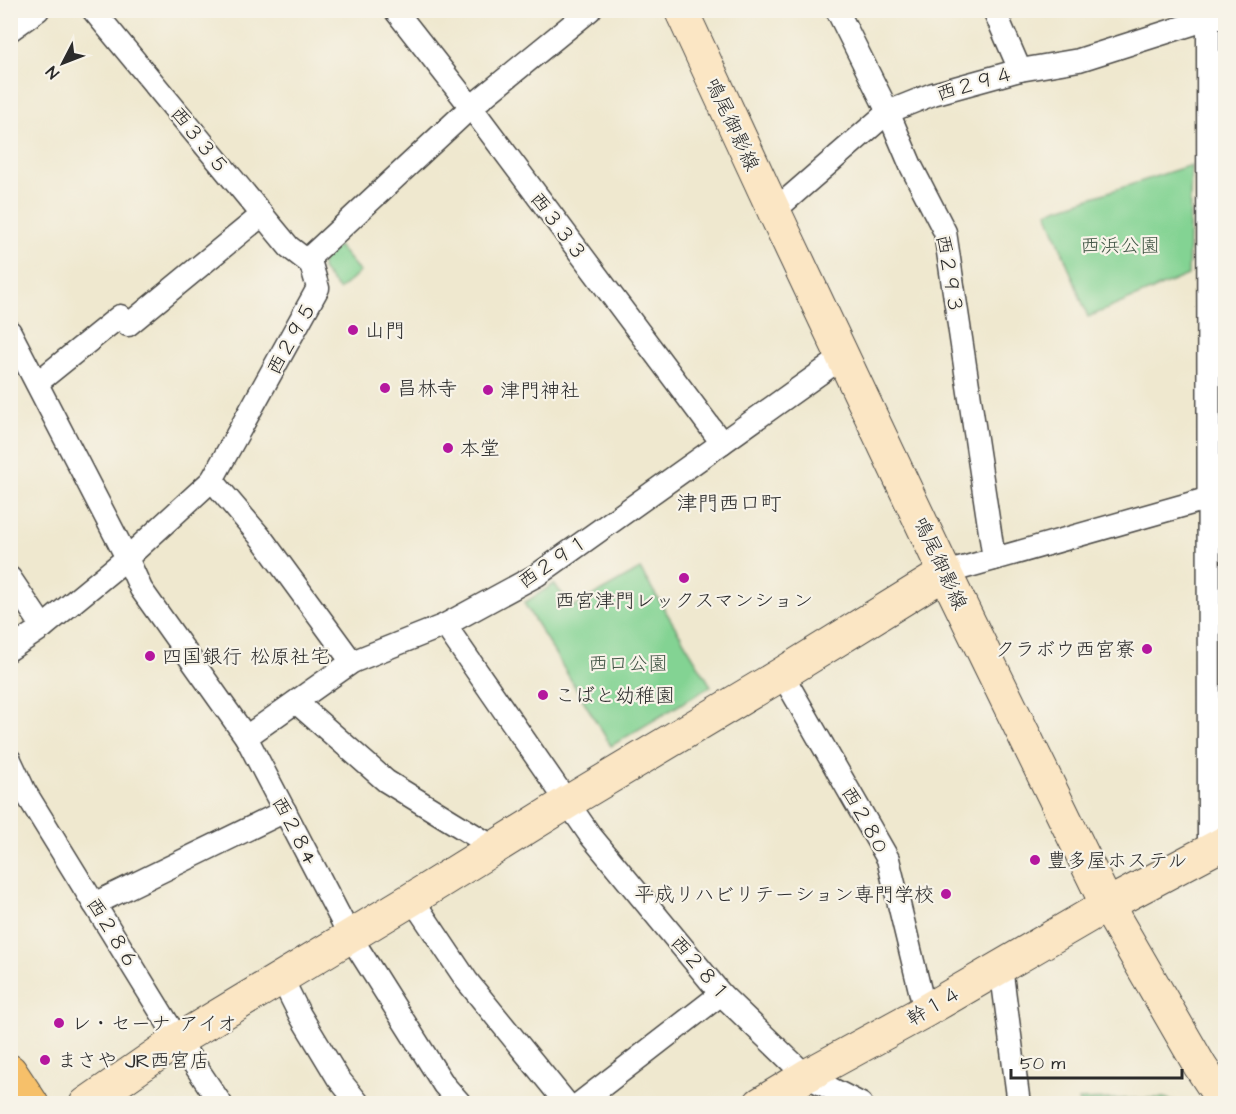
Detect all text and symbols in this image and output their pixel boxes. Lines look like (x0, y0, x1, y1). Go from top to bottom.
north arrow (33, 33, 93, 93)
street label: 西２９４ (933, 59, 1018, 108)
text: N (41, 61, 64, 83)
street label: 鳴尾御影線 (698, 73, 766, 176)
street label: 西３３５ (163, 101, 235, 181)
street label: 西３３３ (523, 186, 593, 267)
street label: 西２９３ (928, 232, 970, 316)
park label: 西浜公園 (1080, 232, 1160, 260)
street label: 西２９５ (260, 297, 324, 380)
place label: 山門 (365, 317, 405, 345)
marker: 山門 (346, 323, 360, 337)
place label: 昌林寺 (397, 375, 457, 403)
place label: 津門神社 (500, 377, 580, 405)
marker: 昌林寺 (378, 381, 392, 395)
marker: 津門神社 (481, 383, 495, 397)
place label: 本堂 (460, 435, 500, 463)
marker: 本堂 (441, 441, 455, 455)
district label: 津門西口町 (677, 489, 782, 518)
street label: 鳴尾御影線 (906, 512, 974, 615)
street label: 西２９１ (513, 528, 595, 596)
marker: 西宮津門レックスマンション (677, 571, 691, 585)
place label: 西宮津門レックスマンション (555, 587, 813, 615)
place label: クラボウ西宮寮 (995, 636, 1135, 664)
marker: クラボウ西宮寮 (1140, 642, 1154, 656)
place label: 四国銀行 松原社宅 (162, 643, 330, 671)
marker: 四国銀行 松原社宅 (143, 649, 157, 663)
park label: 西口公園 (588, 650, 668, 678)
place label: こばと幼稚園 (555, 682, 675, 710)
marker: こばと幼稚園 (536, 688, 550, 702)
street label: 西２８0 (834, 781, 895, 858)
street label: 西２８4 (264, 791, 324, 870)
place label: 豊多屋ホステル (1047, 847, 1187, 875)
marker: 豊多屋ホステル (1028, 853, 1042, 867)
place label: 平成リハビリテーション専門学校 (634, 881, 934, 909)
marker: 平成リハビリテーション専門学校 (939, 887, 953, 901)
street label: 西２８６ (79, 892, 145, 975)
street label: 西２８１ (663, 929, 737, 1008)
street label: 幹１４ (902, 979, 967, 1033)
place label: レ・セーナ アイオ (71, 1010, 237, 1038)
marker: レ・セーナ アイオ (52, 1016, 66, 1030)
scale bar (1011, 1042, 1182, 1080)
place label: まさや JR西宮店 (57, 1047, 210, 1075)
text: 50 m (1020, 1051, 1065, 1076)
marker: まさや JR西宮店 (38, 1053, 52, 1067)

